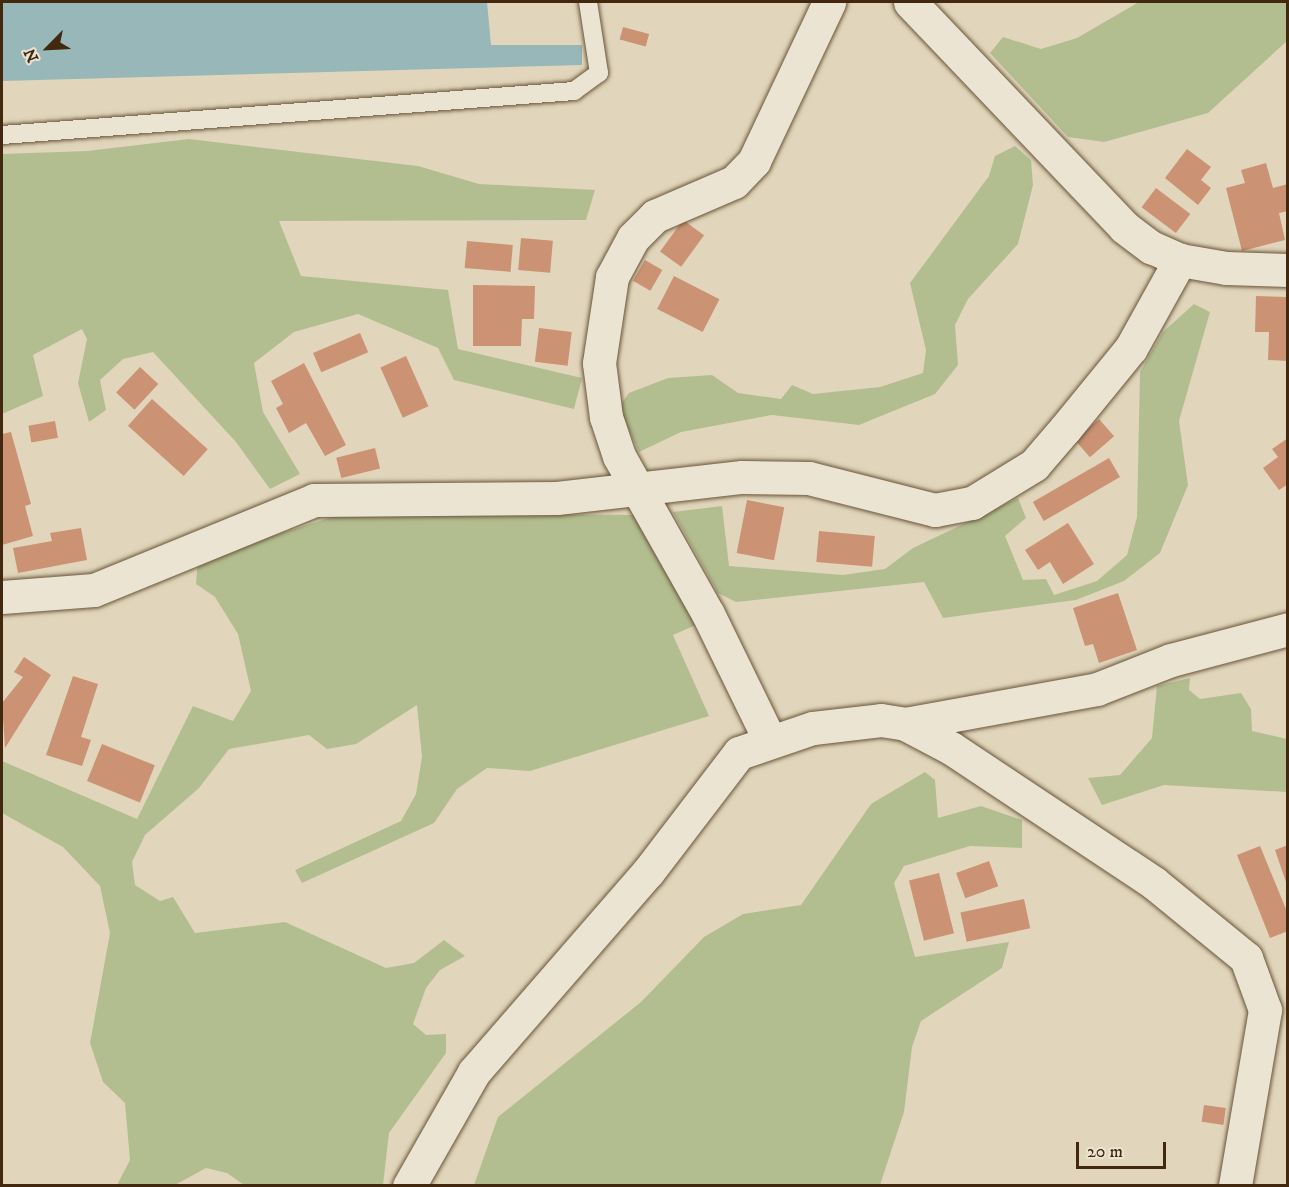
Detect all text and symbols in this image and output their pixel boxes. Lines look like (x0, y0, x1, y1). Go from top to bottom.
north arrow (18, 18, 78, 78)
text: N (20, 45, 43, 65)
scale bar (1079, 1130, 1169, 1168)
text: 20 m (1087, 1141, 1123, 1163)

